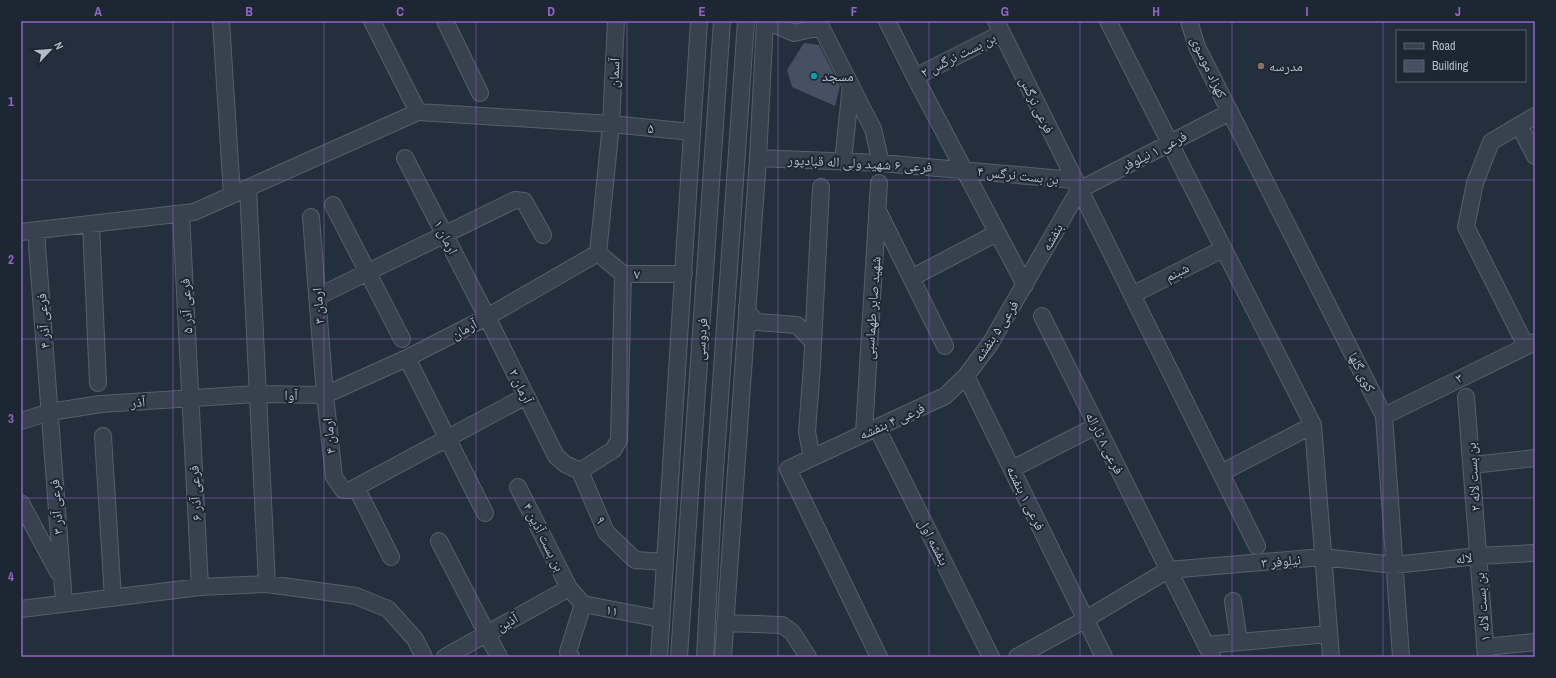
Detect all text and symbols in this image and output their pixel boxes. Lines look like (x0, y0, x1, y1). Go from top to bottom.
text: A (94, 3, 102, 20)
text: B (245, 3, 253, 20)
text: C (396, 3, 404, 20)
text: D (547, 3, 555, 20)
text: E (698, 3, 706, 20)
text: F (851, 3, 858, 20)
text: G (1001, 3, 1009, 20)
text: H (1152, 3, 1160, 20)
text: I (1306, 3, 1309, 20)
text: J (1455, 3, 1461, 20)
street label: بن بست نرگس ۲ (917, 28, 999, 82)
north arrow (30, 30, 70, 70)
legend (1396, 30, 1526, 82)
street label: کهزاد موسوی (1187, 33, 1231, 101)
text: Road (1432, 38, 1456, 54)
text: N (51, 40, 67, 52)
street label: آسمان (604, 57, 624, 88)
place label: مدرسه (1269, 57, 1303, 75)
text: Building (1432, 58, 1469, 74)
marker: مدرسه (1256, 61, 1266, 71)
place label: مسجد (822, 67, 854, 85)
marker: مسجد (809, 71, 819, 81)
street label: فرعی نرگس (1016, 74, 1059, 136)
text: 1 (8, 93, 14, 110)
street label: ۵ (647, 119, 655, 137)
street label: فرعی ۱ نیلوفر (1117, 127, 1190, 176)
street label: فرعی ۶ شهید ولی اله قبادپور (786, 150, 933, 176)
street label: بن بست نرگس ۴ (976, 162, 1060, 188)
street label: ارمان ۱ (430, 217, 462, 257)
street label: بنفشه (1037, 220, 1067, 254)
text: 2 (8, 251, 14, 268)
street label: شهید صابر طهماسبی (859, 256, 885, 360)
street label: شبنم (1162, 258, 1193, 287)
street label: ۷ (634, 265, 640, 283)
street label: فرعی آذر ۵ (176, 278, 196, 334)
street label: ارمان ۳ (308, 287, 328, 325)
street label: فرعی آذر ۴ (32, 293, 54, 349)
street label: فرعی ۵ بنفشه (969, 297, 1023, 365)
street label: آرمان (448, 315, 480, 343)
street label: فردوسی (691, 317, 711, 361)
street label: کوی گلها (1344, 349, 1380, 395)
street label: آرمان ۲ (505, 366, 537, 407)
street label: ۳ (1452, 369, 1466, 387)
street label: آوا (284, 386, 298, 404)
street label: آذر (129, 392, 146, 412)
street label: فرعی ۴ بنفشه (856, 399, 928, 443)
street label: فرعی ۸ ثاراله (1082, 409, 1128, 477)
text: 3 (8, 410, 14, 427)
street label: ارمان ۴ (318, 417, 340, 455)
street label: بن بست لاله ۲ (1462, 442, 1484, 512)
street label: فرعی ۱ بنفشه (1003, 463, 1049, 533)
street label: فرعی آذر ۶ (185, 465, 205, 521)
street label: فرعی آذر ۳ (45, 479, 67, 535)
street label: بن بست آذین ۴ (519, 500, 569, 574)
street label: ۹ (591, 514, 611, 526)
street label: بنفشه اول (915, 515, 954, 569)
street label: لاله (1455, 548, 1473, 568)
street label: نیلوفر ۳ (1260, 550, 1302, 572)
text: 4 (8, 568, 14, 585)
street label: بن بست لاله ۱ (1470, 572, 1494, 642)
street label: ۱۱ (604, 600, 620, 620)
street label: آذین (493, 609, 521, 635)

